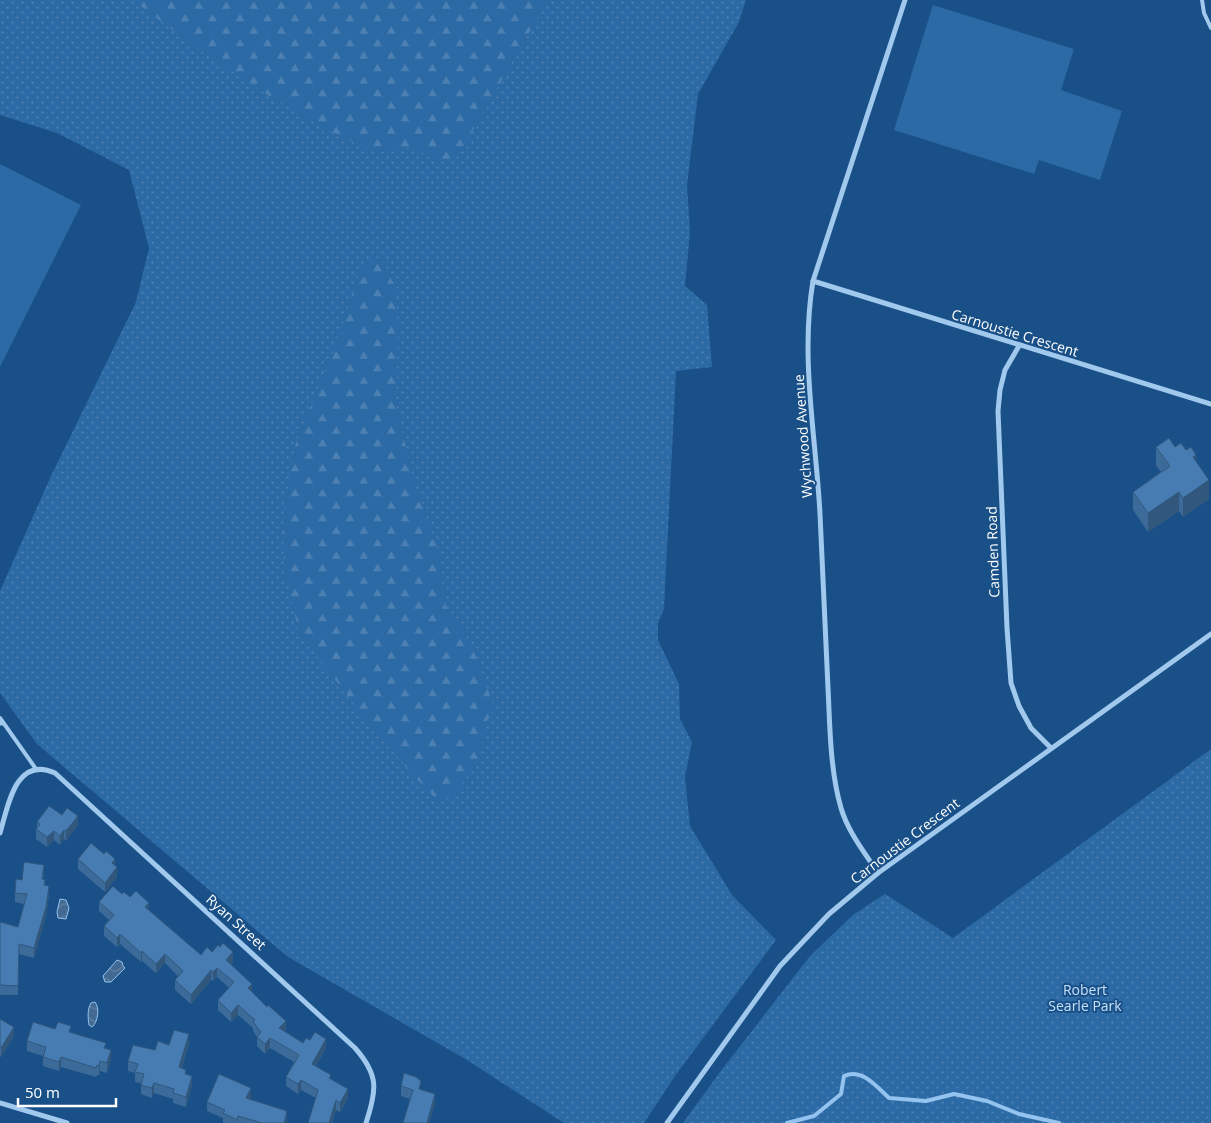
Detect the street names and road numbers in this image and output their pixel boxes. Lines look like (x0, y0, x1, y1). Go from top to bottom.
street label: Carnoustie Crescent (949, 304, 1081, 361)
street label: Wychwood Avenue (789, 373, 816, 498)
street label: Camden Road (981, 506, 1004, 598)
street label: Carnoustie Crescent (846, 793, 963, 888)
street label: Ryan Street (202, 890, 270, 954)

